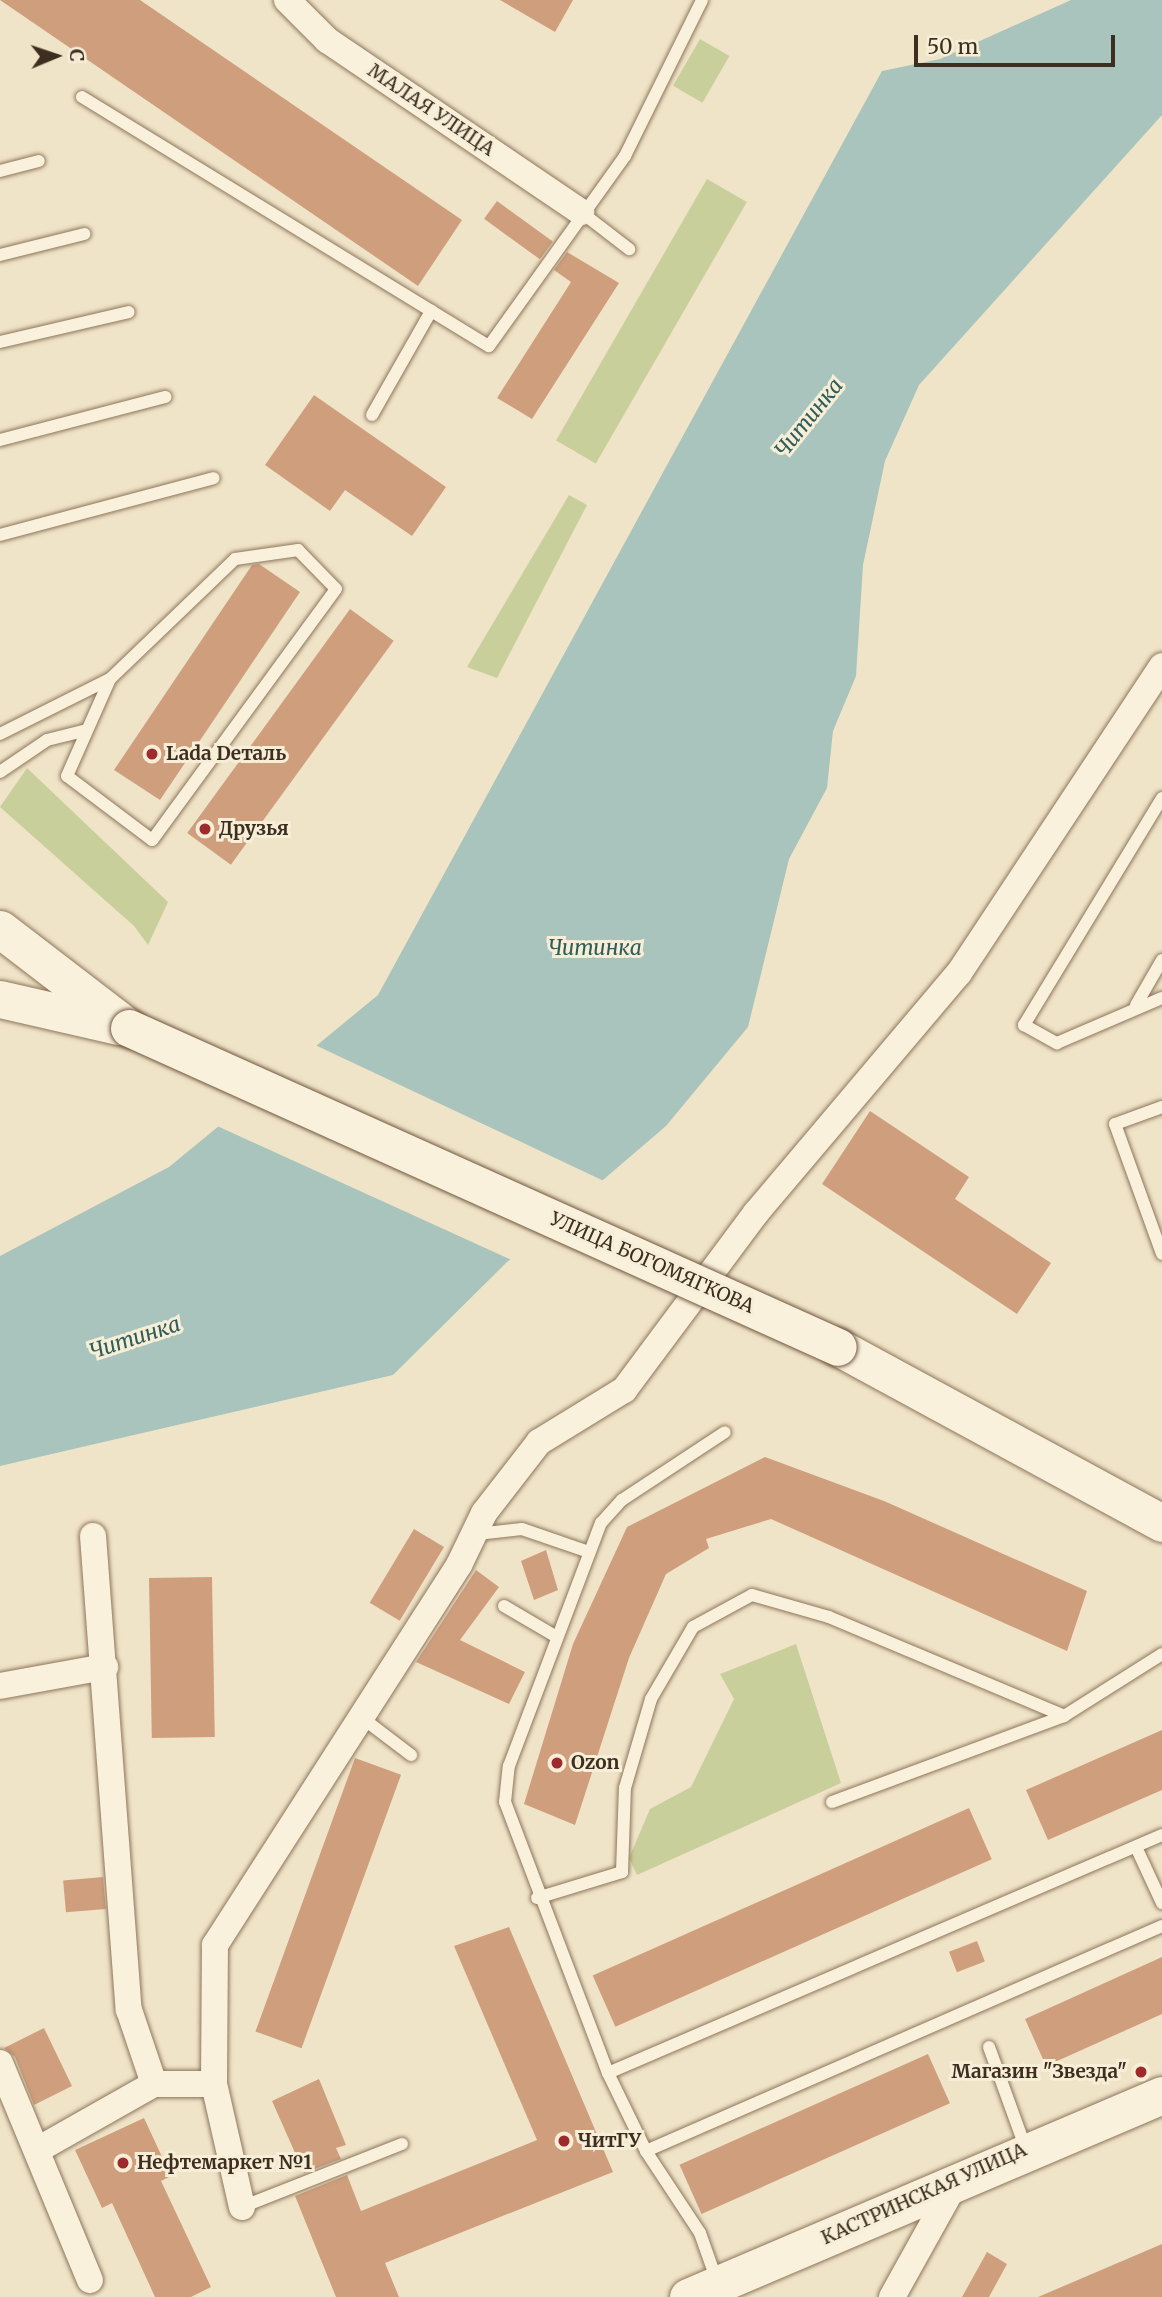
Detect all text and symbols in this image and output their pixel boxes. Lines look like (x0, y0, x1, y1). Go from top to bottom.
north arrow (21, 21, 91, 91)
scale bar (917, 21, 1118, 65)
text: 50 m (927, 33, 978, 60)
text: С (65, 49, 89, 62)
street label: МАЛАЯ УЛИЦА (363, 59, 499, 161)
water label: Читинка (770, 374, 848, 462)
place label: Lada Dеталь (166, 743, 286, 765)
marker: Lada Dеталь (144, 746, 160, 762)
place label: Друзья (219, 818, 289, 840)
marker: Друзья (197, 821, 213, 837)
water label: Читинка (548, 935, 642, 961)
street label: УЛИЦА БОГОМЯГКОВА (546, 1208, 758, 1318)
water label: Читинка (87, 1312, 183, 1364)
place label: Ozon (571, 1752, 619, 1774)
marker: Ozon (549, 1755, 565, 1771)
place label: Магазин "Звезда" (952, 2061, 1127, 2083)
marker: Магазин "Звезда" (1133, 2064, 1149, 2080)
place label: ЧитГУ (578, 2130, 641, 2152)
marker: ЧитГУ (556, 2133, 572, 2149)
street label: КАСТРИНСКАЯ УЛИЦА (818, 2138, 1030, 2250)
place label: Нефтемаркет №1 (137, 2152, 312, 2174)
marker: Нефтемаркет №1 (115, 2155, 131, 2171)

